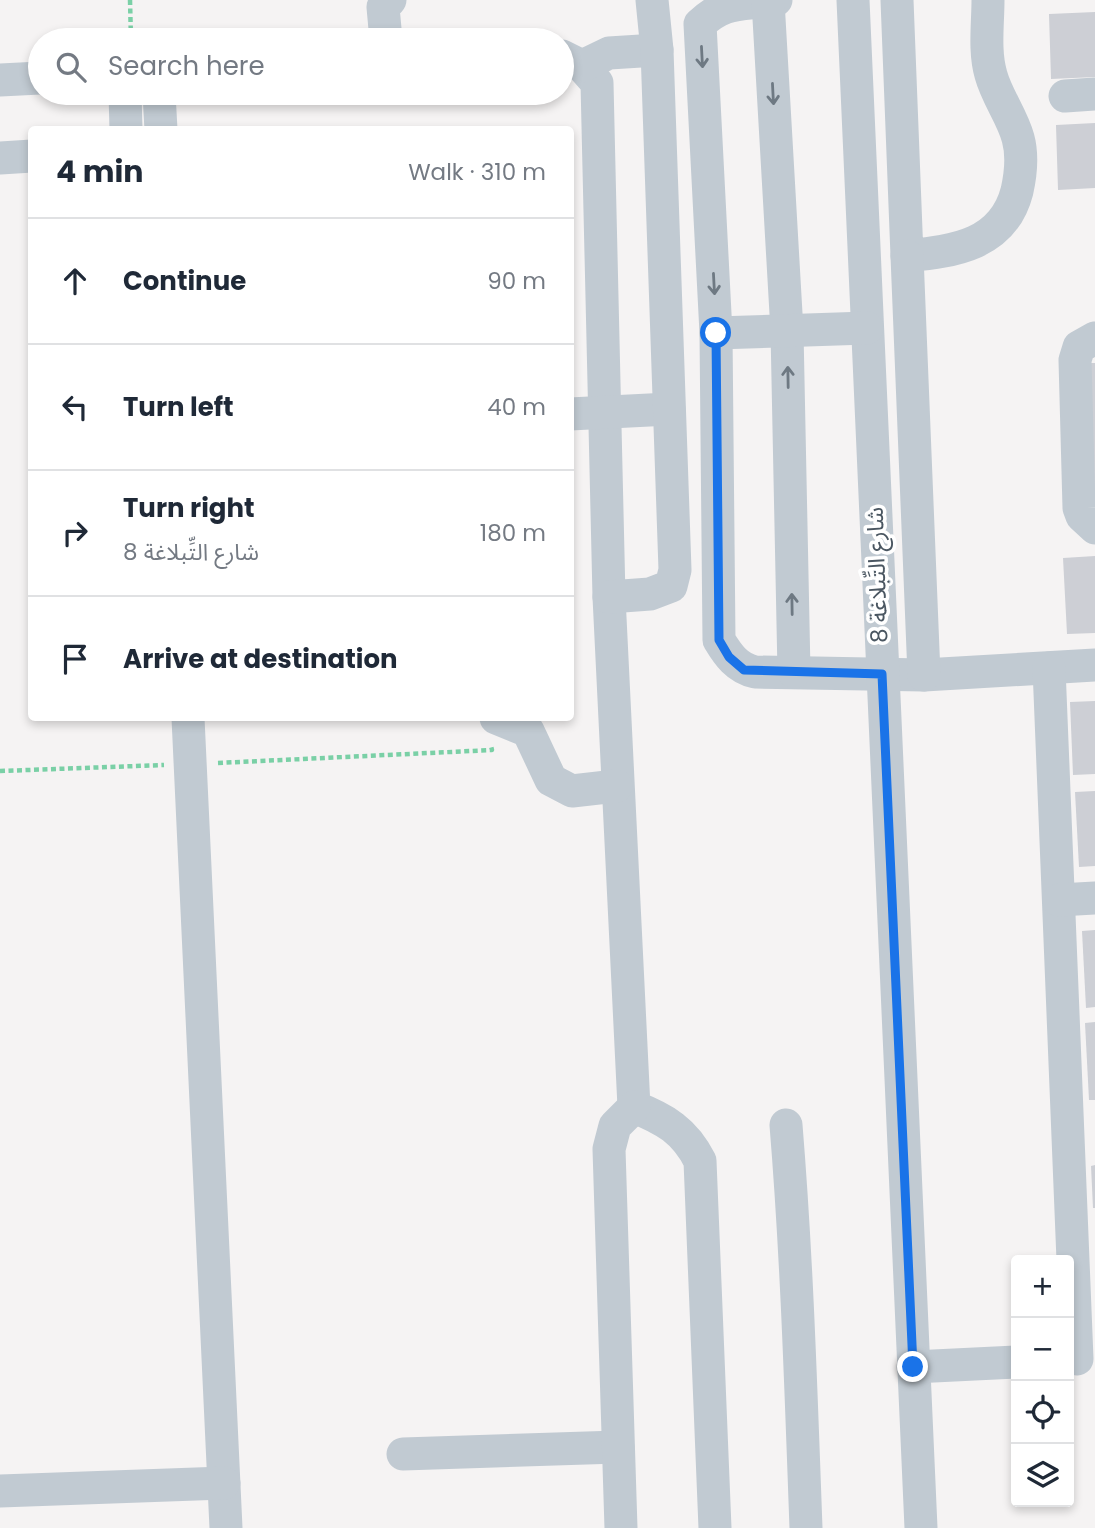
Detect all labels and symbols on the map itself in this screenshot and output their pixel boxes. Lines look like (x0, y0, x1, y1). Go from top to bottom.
one-way arrow (695, 45, 708, 68)
one-way arrow (767, 82, 780, 105)
one-way arrow (707, 273, 720, 296)
route start (700, 317, 731, 348)
one-way arrow (781, 365, 794, 388)
street label: شارع التِّبلاغة 8 (859, 506, 896, 644)
one-way arrow (785, 593, 799, 616)
route end (897, 1351, 928, 1382)

